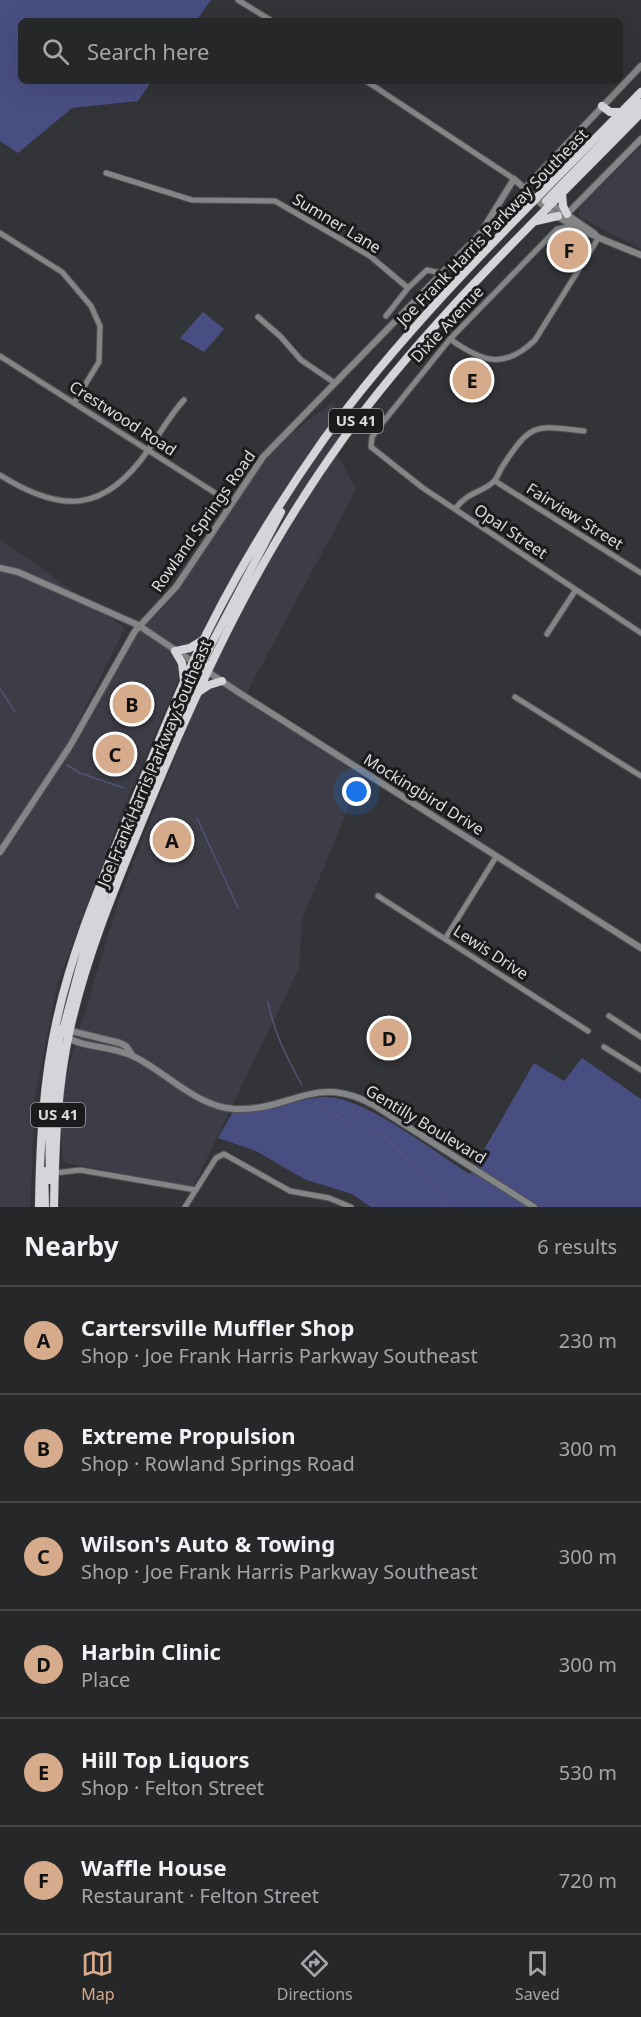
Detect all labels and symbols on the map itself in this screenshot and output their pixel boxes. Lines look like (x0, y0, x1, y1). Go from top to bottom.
street label: Joe Frank Harris Parkway Southeast (393, 124, 591, 330)
street label: Sumner Lane (289, 188, 385, 258)
pin: F (550, 228, 588, 272)
street label: Dixie Avenue (406, 281, 488, 367)
pin: E (452, 358, 492, 403)
street label: Crestwood Road (65, 375, 181, 461)
road number: US 41 (329, 409, 383, 433)
street label: Rowland Springs Road (146, 446, 260, 596)
street label: Fairview Street (522, 477, 628, 555)
street label: Opal Street (470, 498, 552, 564)
street label: Joe Frank Harris Parkway Southeast (91, 636, 216, 892)
pin: B (112, 682, 152, 726)
pin: C (96, 732, 134, 777)
street label: Mockingbird Drive (360, 748, 488, 840)
your location (342, 777, 371, 806)
pin: A (152, 818, 192, 862)
street label: Lewis Drive (449, 920, 533, 984)
pin: D (370, 1016, 408, 1060)
street label: Gentilly Boulevard (362, 1079, 490, 1169)
road number: US 41 (31, 1103, 85, 1127)

